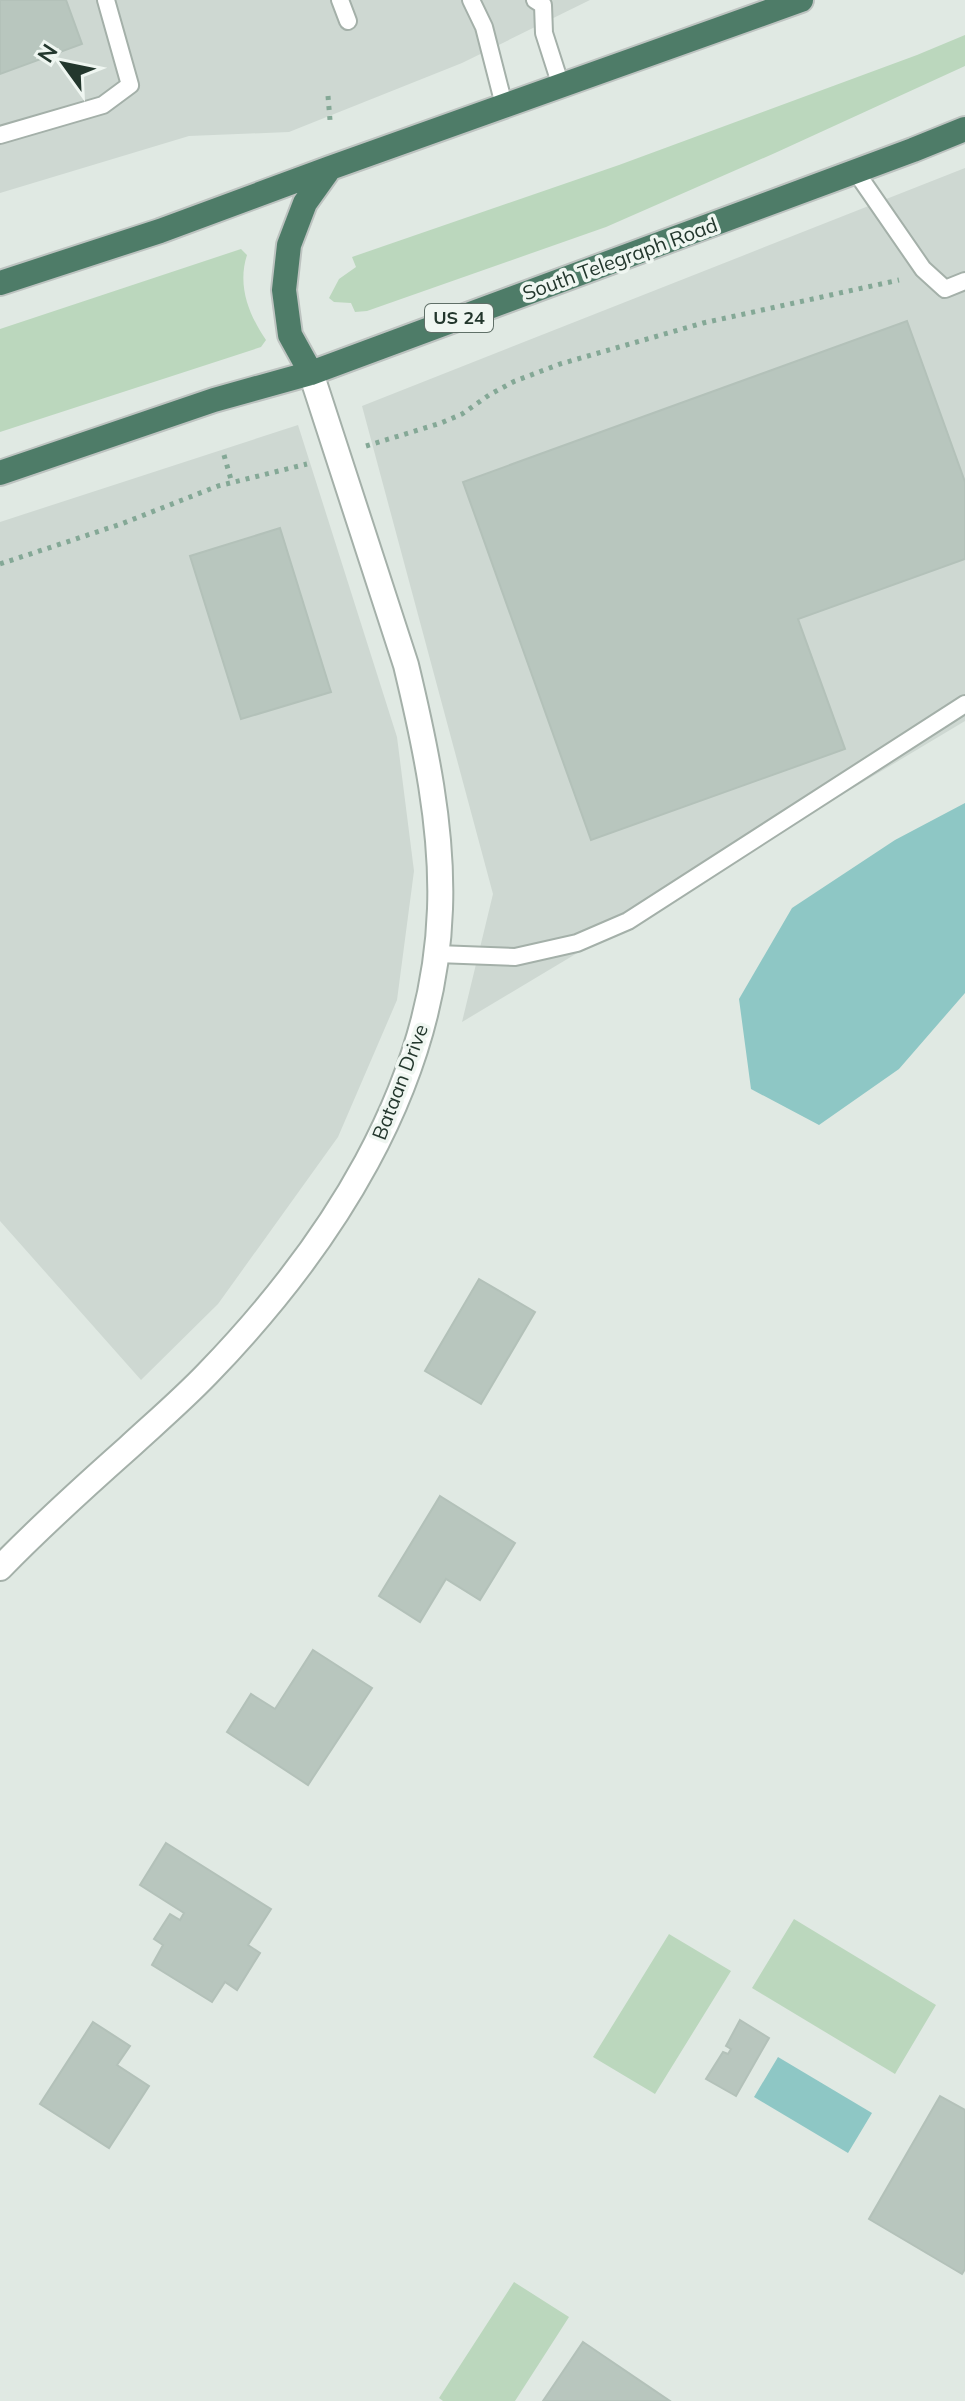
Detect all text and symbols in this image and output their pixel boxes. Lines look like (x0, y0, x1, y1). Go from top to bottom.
north arrow (24, 24, 104, 104)
text: N (31, 39, 63, 68)
street label: South Telegraph Road (519, 212, 721, 305)
road number: US 24 (425, 304, 493, 332)
street label: Bataan Drive (366, 1020, 433, 1143)

